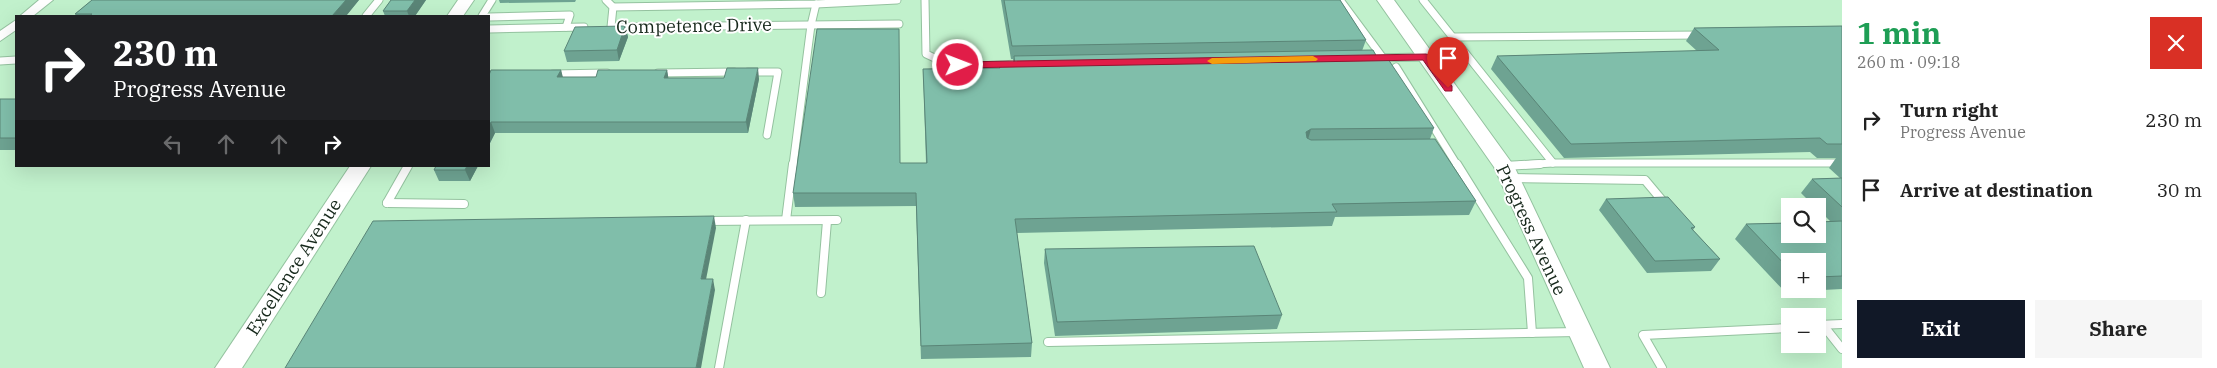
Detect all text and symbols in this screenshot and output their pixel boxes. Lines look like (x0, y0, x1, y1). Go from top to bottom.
street label: Competence Drive (616, 13, 772, 38)
text: 1 min (1857, 13, 1941, 52)
button: close (2150, 17, 2202, 69)
text: 230 m (113, 30, 218, 76)
icon: right (30, 35, 95, 100)
pin (1427, 37, 1469, 88)
position arrow (931, 38, 983, 90)
icon: arrive (1434, 44, 1462, 72)
text: 260 m · 09:18 (1857, 52, 1960, 72)
text: Progress Avenue (113, 74, 286, 103)
text: Turn right (1900, 98, 1998, 122)
icon: right (1857, 106, 1885, 134)
text: 230 m (2145, 108, 2202, 132)
text: Progress Avenue (1900, 122, 2026, 142)
icon: left (159, 130, 187, 158)
icon: ahead (212, 130, 240, 158)
icon: ahead (265, 130, 293, 158)
icon: right (318, 130, 346, 158)
street label: Progress Avenue (1491, 161, 1572, 299)
icon: arrive (1857, 176, 1885, 204)
text: Arrive at destination (1900, 178, 2093, 202)
text: 30 m (2157, 178, 2202, 202)
street label: Excellence Avenue (241, 194, 346, 339)
map controls (1781, 198, 1826, 353)
button: search (1781, 198, 1826, 243)
button: + (1781, 253, 1826, 298)
button: Exit (1857, 300, 2025, 358)
button: Share (2035, 300, 2202, 358)
button: − (1781, 308, 1826, 353)

